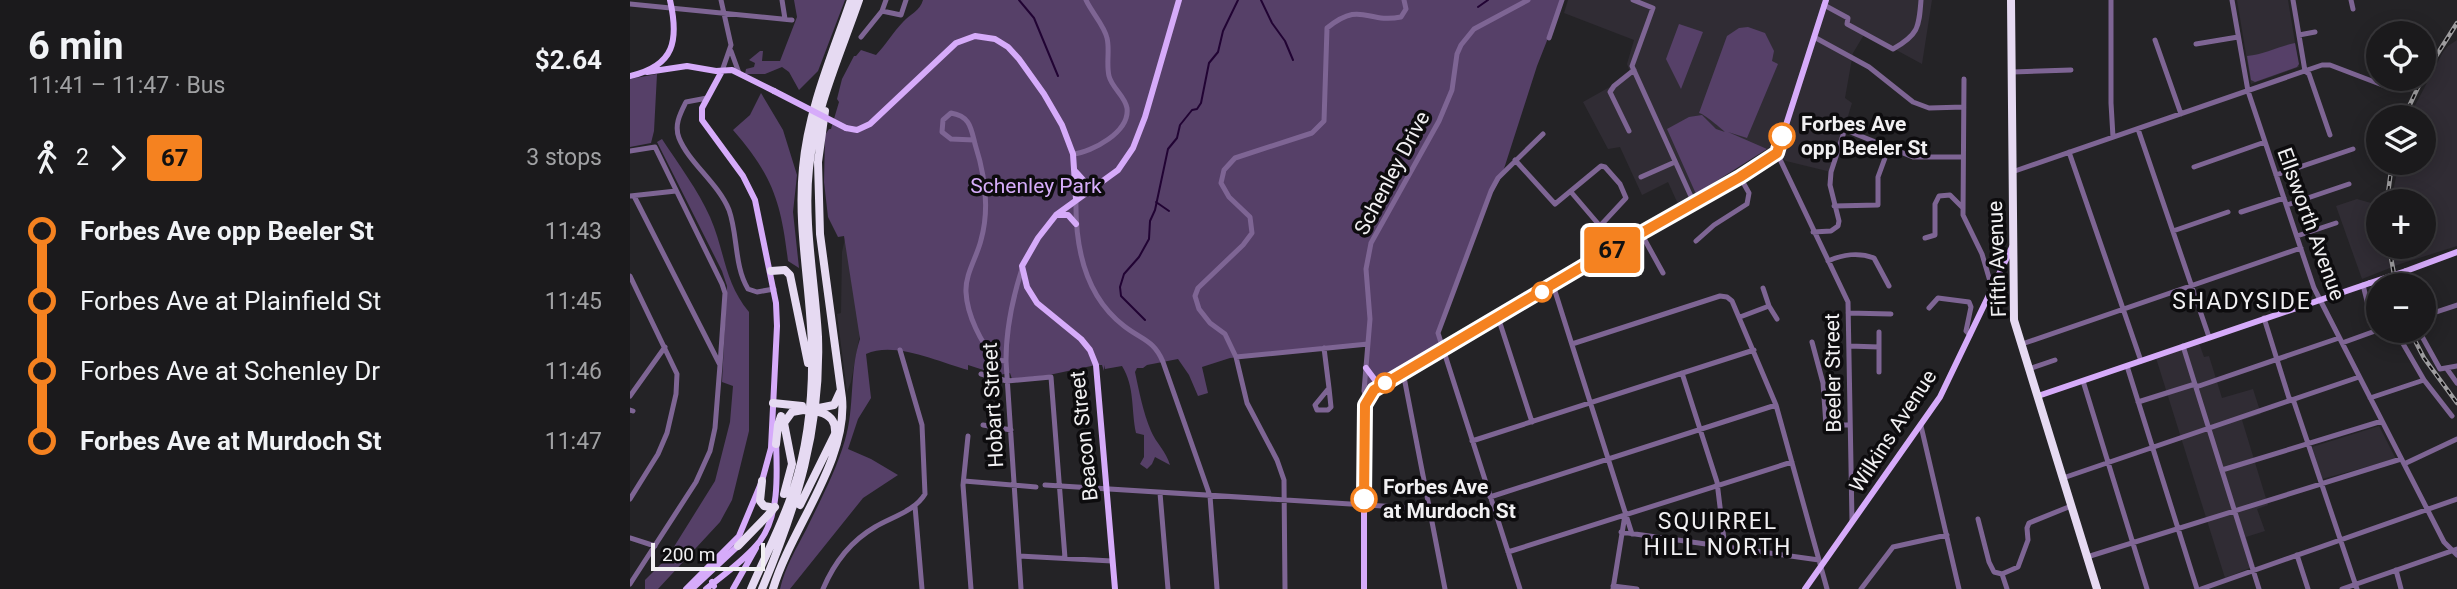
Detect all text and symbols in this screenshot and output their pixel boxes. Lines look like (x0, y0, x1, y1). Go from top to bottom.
map controls (2366, 21, 2436, 343)
button: locate (2366, 21, 2436, 91)
text: 6 min (28, 24, 124, 68)
text: $2.64 (535, 45, 602, 75)
text: 11:41 – 11:47 · Bus (28, 72, 225, 99)
button: layers (2366, 105, 2436, 175)
street label: Schenley Drive (1349, 107, 1435, 239)
place label: Forbes Ave opp Beeler St (1801, 112, 1928, 160)
marker: Forbes Ave opp Beeler St (1769, 123, 1795, 149)
icon: walk (28, 139, 66, 177)
icon: forward (99, 139, 137, 177)
text: 2 (76, 144, 89, 171)
text: 67 (161, 144, 188, 172)
text: 3 stops (526, 144, 602, 171)
street label: Ellsworth Avenue (2272, 144, 2350, 304)
park label: Schenley Park (970, 174, 1102, 198)
button: + (2366, 189, 2436, 259)
street label: Fifth Avenue (1983, 200, 2011, 318)
text: Forbes Ave opp Beeler St (80, 216, 374, 246)
text: 11:43 (545, 218, 602, 245)
line badge: 67 (1580, 227, 1644, 273)
text: 67 (1598, 236, 1626, 264)
button: − (2366, 273, 2436, 343)
unlabelled marker (1532, 282, 1552, 302)
text: Forbes Ave at Plainfield St (80, 286, 381, 316)
text: 11:45 (545, 288, 602, 315)
district label: SHADYSIDE (2172, 288, 2312, 315)
street label: Beeler Street (1820, 313, 1846, 433)
street label: Hobart Street (978, 342, 1008, 468)
text: Forbes Ave at Schenley Dr (80, 356, 380, 386)
text: 11:46 (545, 358, 602, 385)
street label: Wilkins Avenue (1845, 365, 1941, 497)
street label: Beacon Street (1065, 370, 1103, 502)
unlabelled marker (1375, 373, 1395, 393)
text: Forbes Ave at Murdoch St (80, 426, 382, 456)
text: 11:47 (545, 428, 602, 455)
place label: Forbes Ave at Murdoch St (1383, 475, 1516, 523)
marker: Forbes Ave at Murdoch St (1351, 486, 1377, 512)
district label: SQUIRREL HILL NORTH (1644, 508, 1792, 561)
scale bar (651, 540, 765, 572)
text: 200 m (662, 543, 715, 566)

